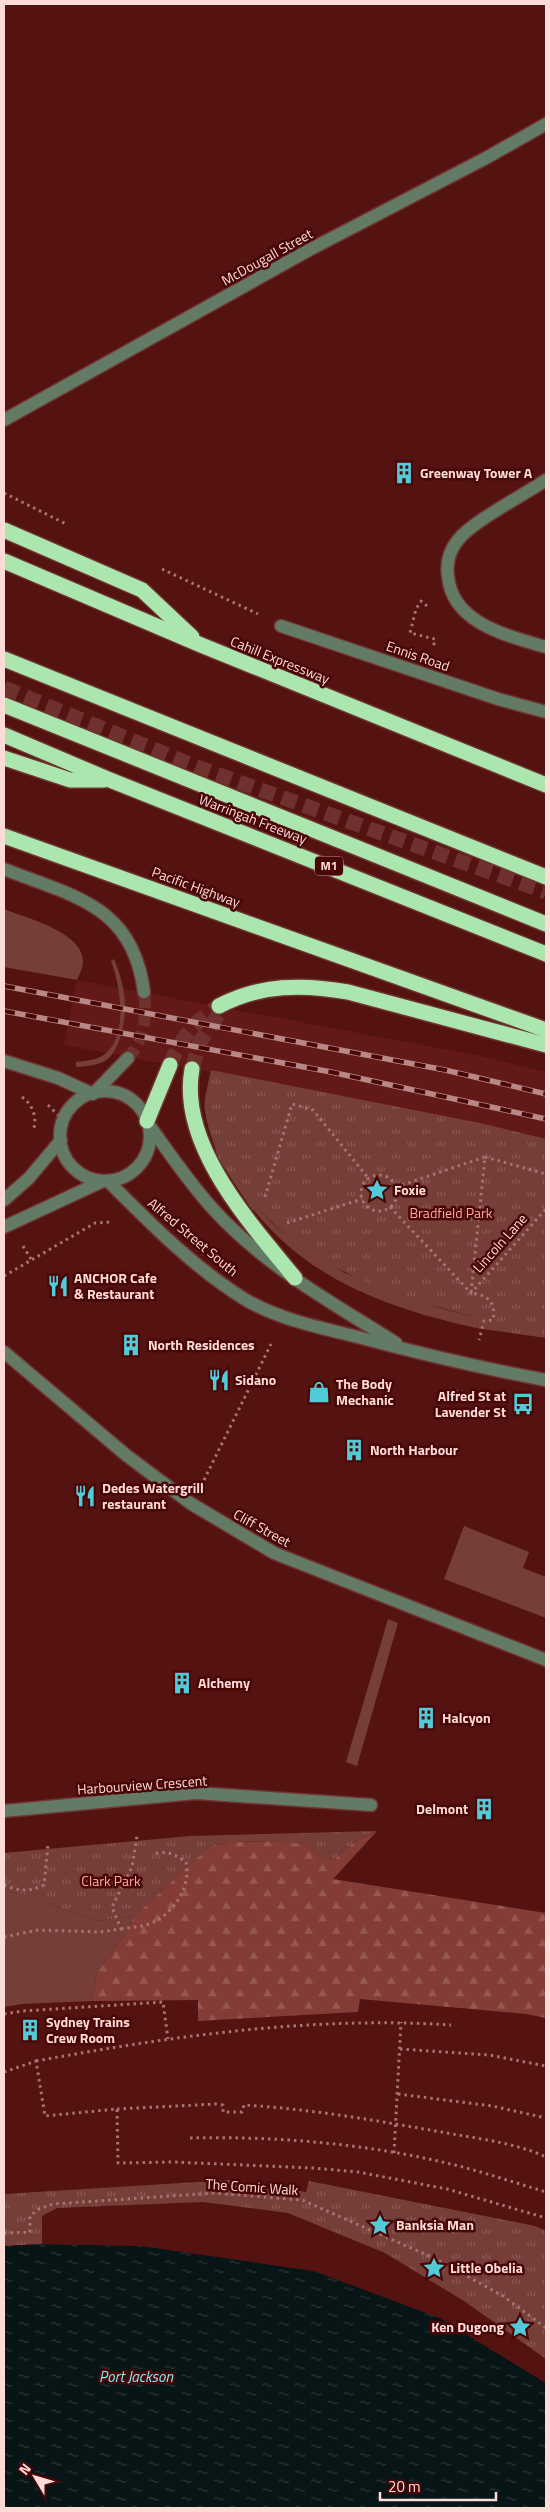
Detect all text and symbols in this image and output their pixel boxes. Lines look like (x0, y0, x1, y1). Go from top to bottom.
street label: McDougall Street (217, 223, 316, 290)
building icon: Greenway Tower A (391, 460, 417, 486)
place label: Greenway Tower A (420, 462, 533, 483)
street label: Cahill Expressway (227, 630, 333, 689)
street label: Ennis Road (384, 635, 453, 676)
street label: Warringah Freeway (196, 788, 311, 849)
road number: M1 (315, 856, 343, 876)
street label: Pacific Highway (149, 861, 244, 912)
place icon: Foxie (364, 1177, 390, 1203)
place label: Foxie (394, 1179, 426, 1200)
street label: Alfred Street South (143, 1192, 243, 1281)
park label: Bradfield Park (409, 1202, 493, 1223)
street label: Lincoln Lane (467, 1209, 532, 1277)
place label: ANCHOR Cafe & Restaurant (74, 1267, 157, 1304)
restaurant icon: ANCHOR Cafe & Restaurant (45, 1273, 71, 1299)
building icon: North Residences (118, 1332, 144, 1358)
place label: North Residences (148, 1334, 255, 1355)
restaurant icon: Sidano (206, 1367, 232, 1393)
place label: Sidano (235, 1369, 276, 1390)
place label: The Body Mechanic (336, 1373, 394, 1410)
shop icon: The Body Mechanic (306, 1379, 332, 1405)
place label: Alfred St at Lavender St (435, 1385, 506, 1422)
bus stop icon: Alfred St at Lavender St (510, 1391, 536, 1417)
building icon: North Harbour (341, 1437, 367, 1463)
place label: North Harbour (370, 1439, 458, 1460)
place label: Dedes Watergrill restaurant (102, 1477, 204, 1514)
restaurant icon: Dedes Watergrill restaurant (72, 1483, 98, 1509)
street label: Cliff Street (230, 1503, 295, 1552)
building icon: Alchemy (169, 1670, 195, 1696)
place label: Alchemy (198, 1672, 250, 1693)
building icon: Halcyon (413, 1705, 439, 1731)
place label: Halcyon (442, 1707, 491, 1728)
street label: Harbourview Crescent (76, 1769, 208, 1800)
building icon: Delmont (471, 1796, 497, 1822)
place label: Delmont (416, 1798, 468, 1819)
park label: Clark Park (81, 1870, 141, 1891)
place label: Sydney Trains Crew Room (46, 2011, 130, 2048)
building icon: Sydney Trains Crew Room (17, 2017, 43, 2043)
street label: The Comic Walk (205, 2173, 299, 2200)
place icon: Banksia Man (367, 2212, 393, 2238)
place label: Banksia Man (396, 2214, 474, 2235)
place icon: Little Obelia (421, 2255, 447, 2281)
place label: Little Obelia (450, 2257, 523, 2278)
place icon: Ken Dugong (507, 2314, 533, 2340)
place label: Ken Dugong (431, 2316, 505, 2337)
water label: Port Jackson (99, 2365, 173, 2388)
north arrow (10, 2452, 60, 2502)
text: N (13, 2458, 36, 2479)
scale bar (380, 2470, 496, 2502)
text: 20 m (388, 2475, 421, 2498)

